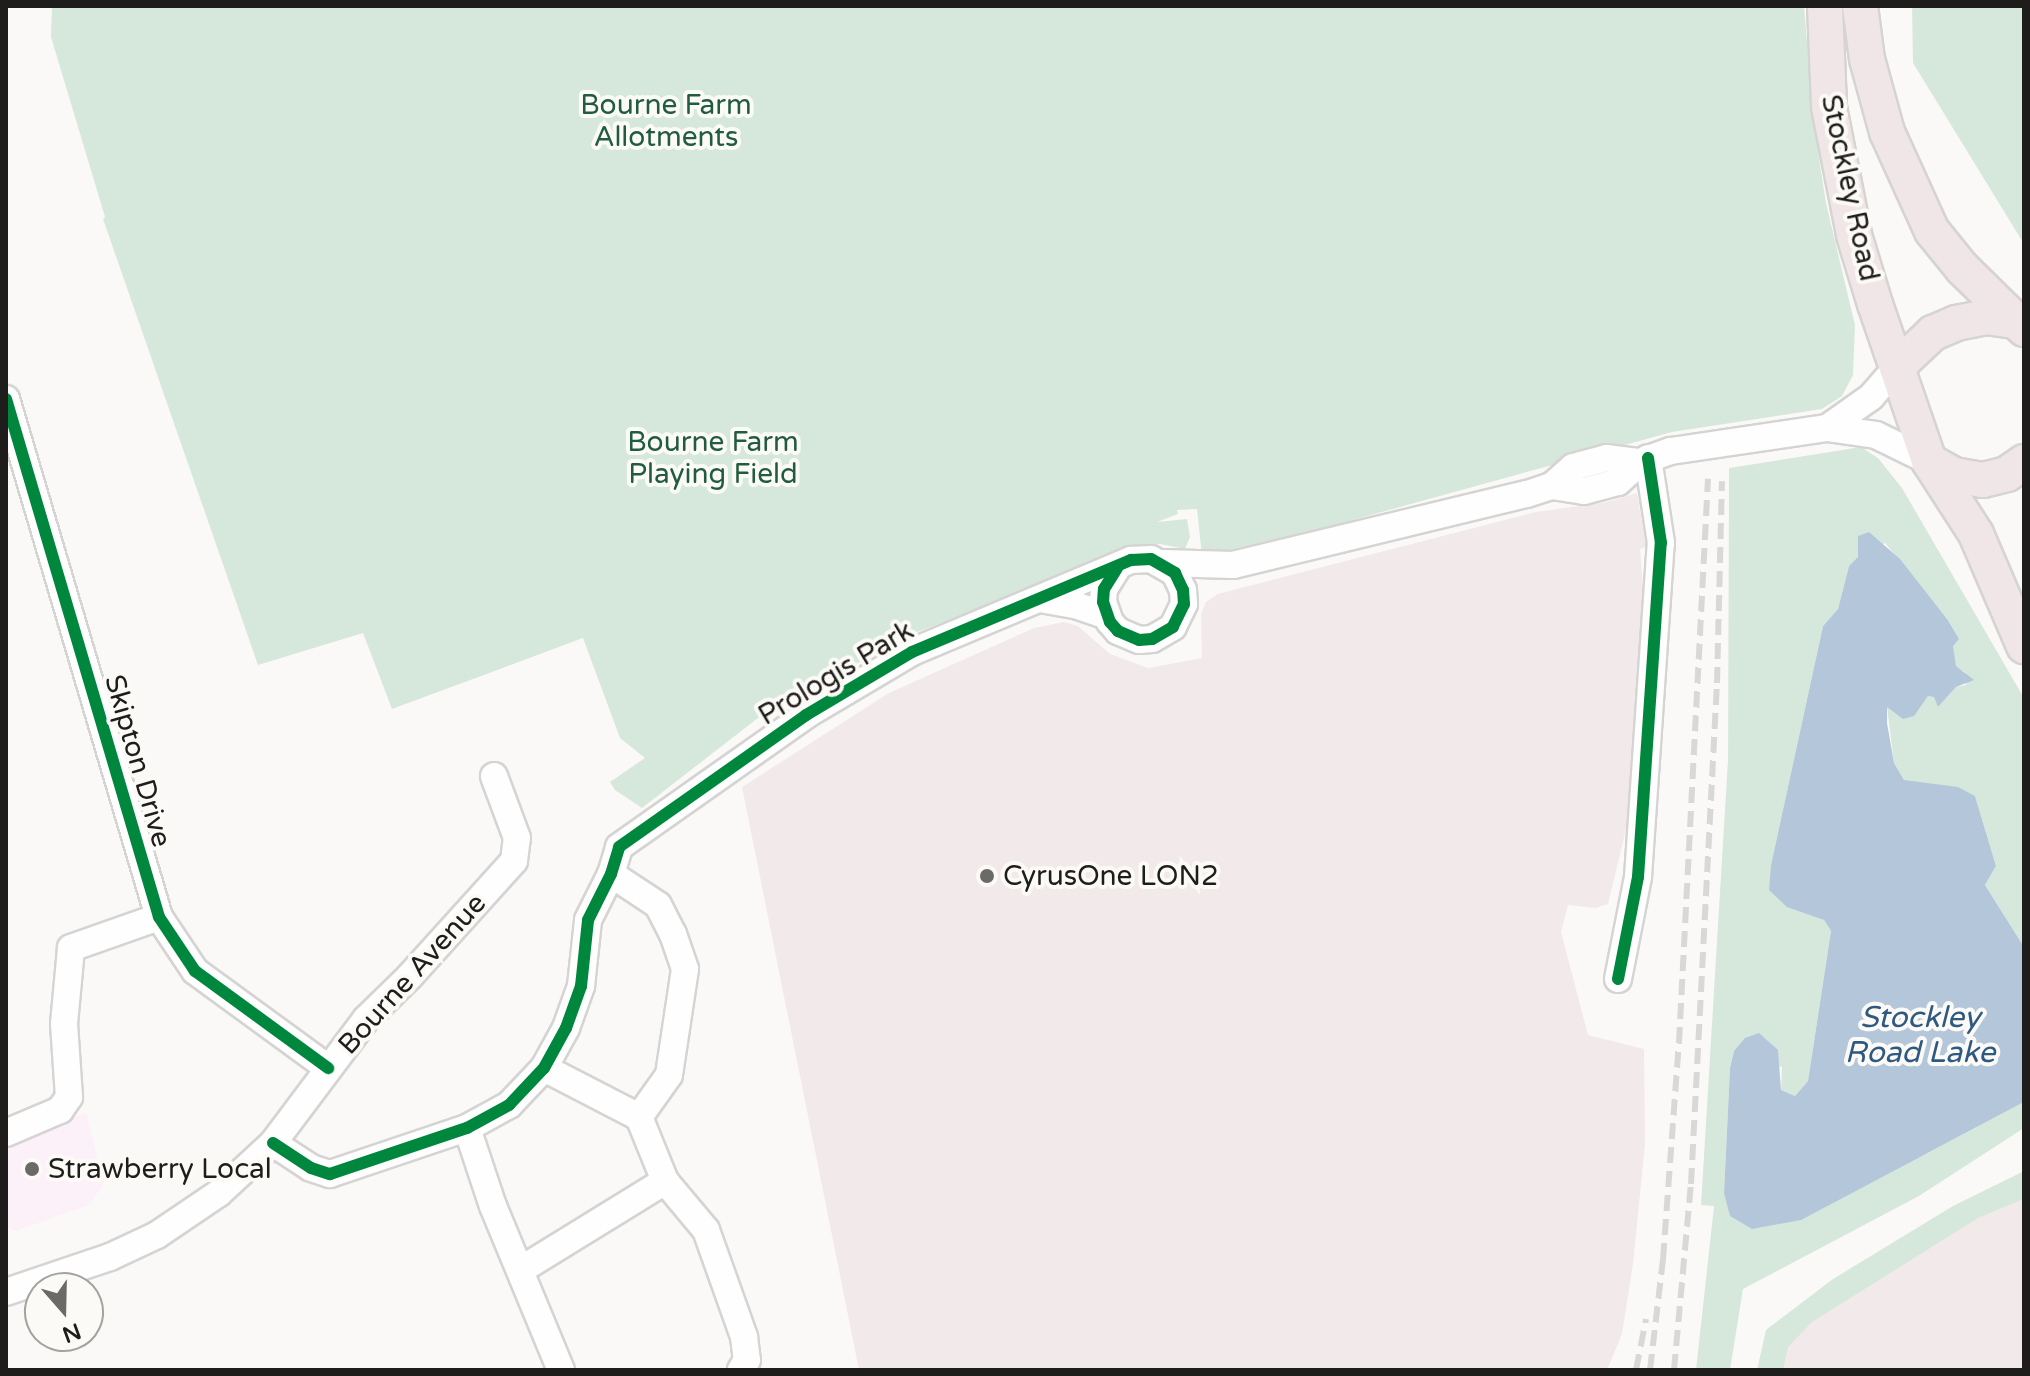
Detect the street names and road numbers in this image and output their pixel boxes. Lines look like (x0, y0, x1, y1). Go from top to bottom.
street label: Stockley Road (1814, 92, 1886, 284)
street label: Prologis Park (752, 614, 920, 732)
street label: Skipton Drive (97, 671, 179, 851)
street label: Bourne Avenue (331, 887, 493, 1061)

